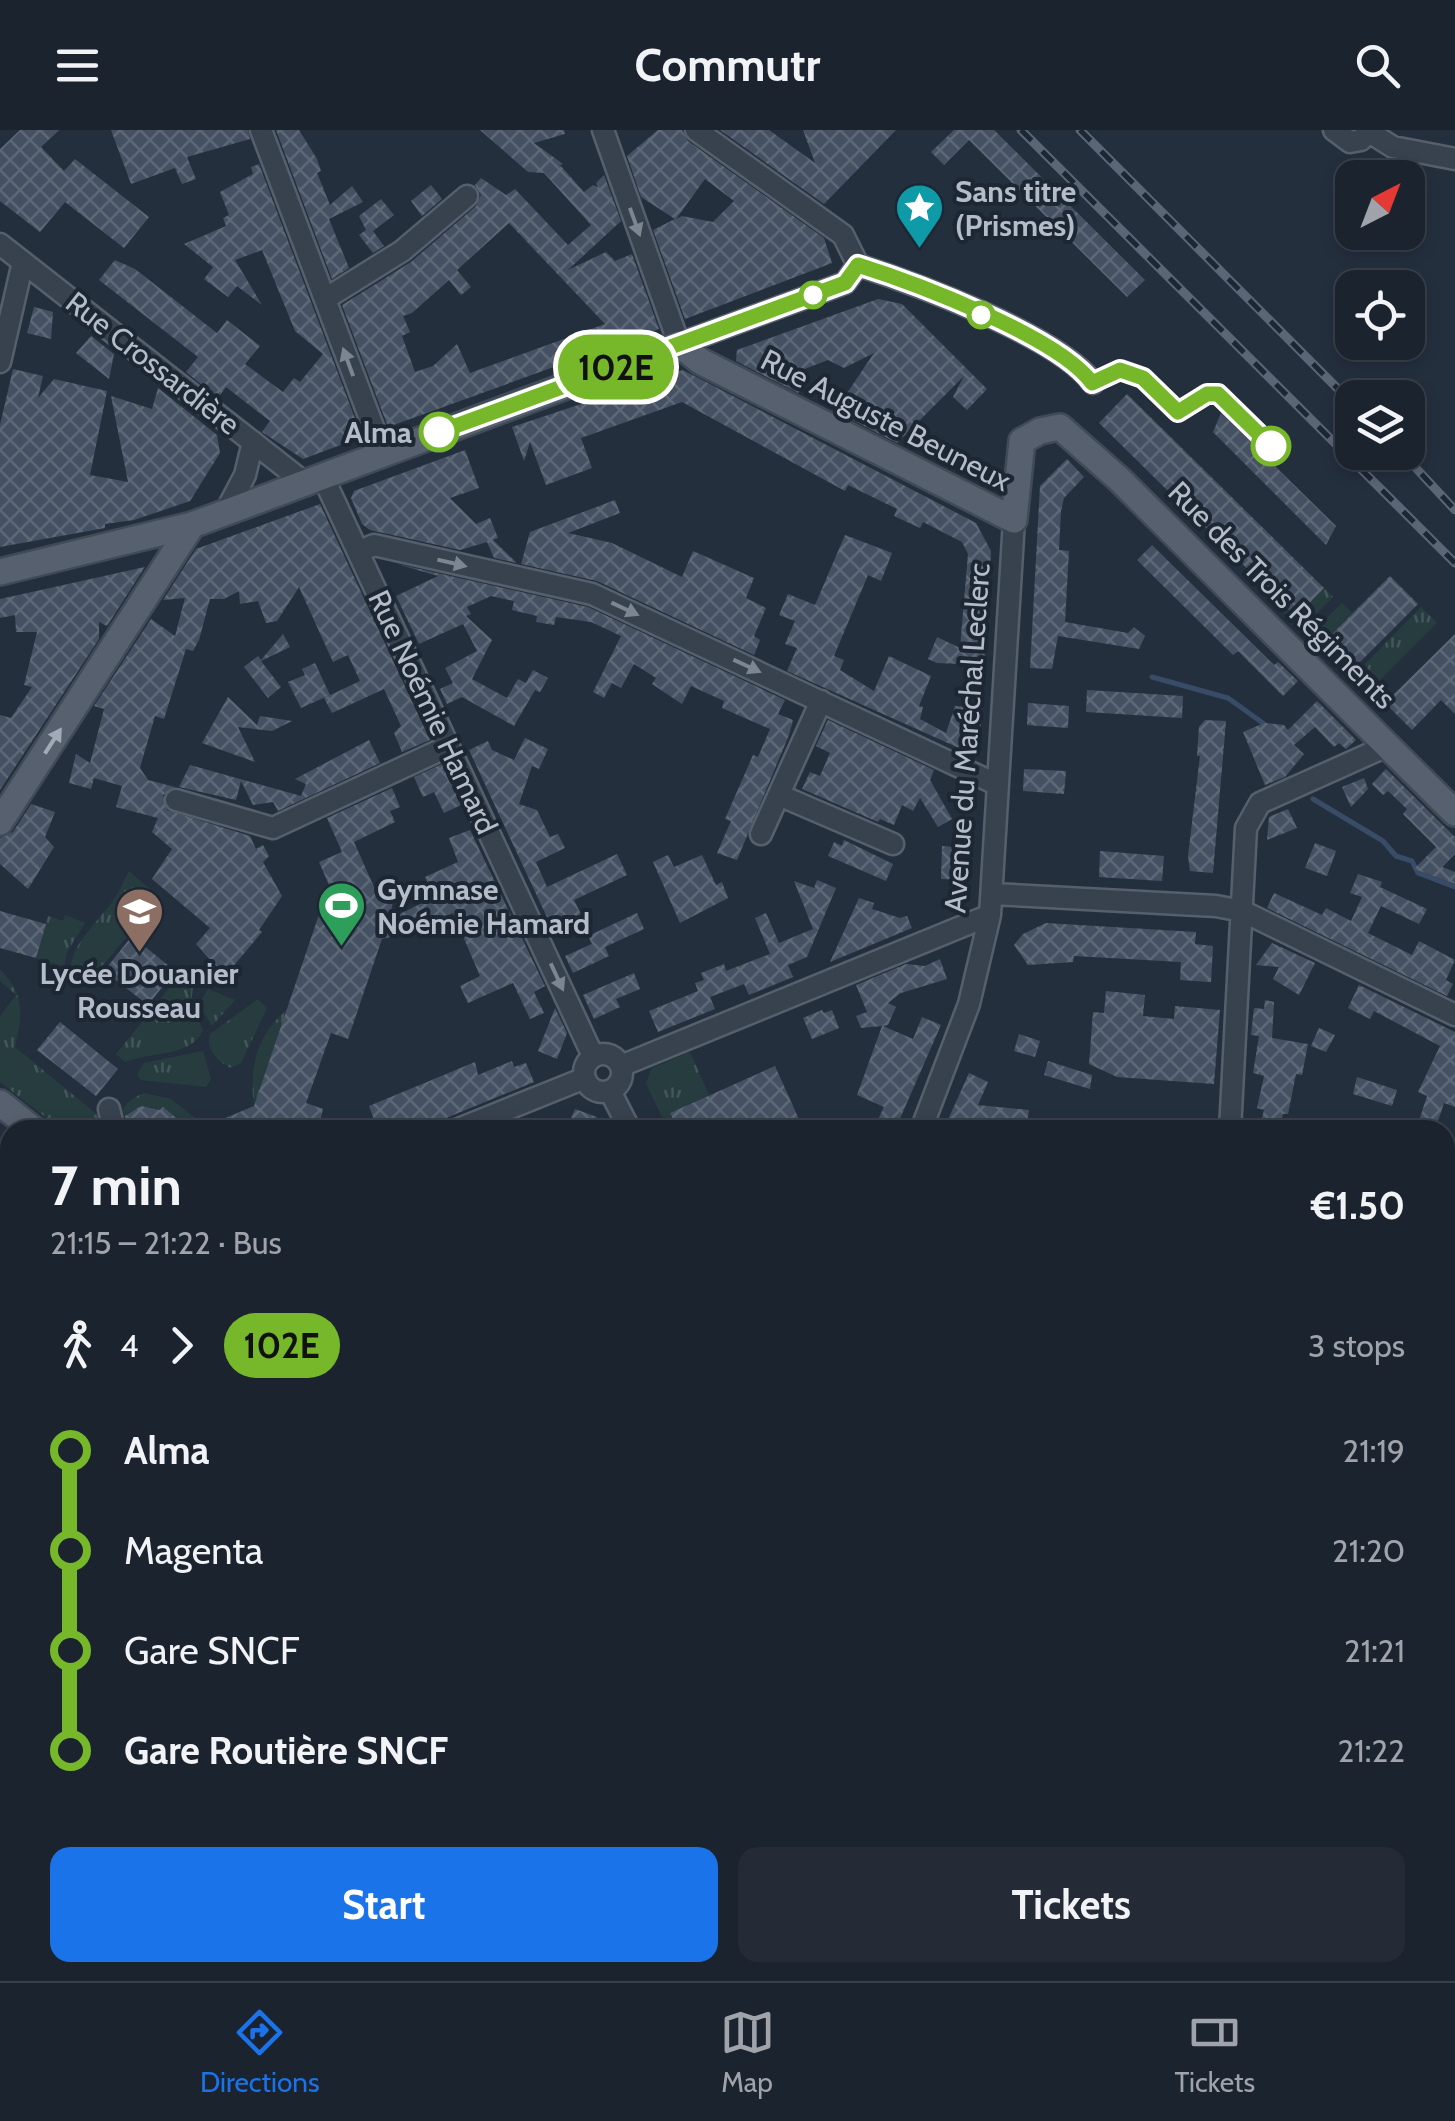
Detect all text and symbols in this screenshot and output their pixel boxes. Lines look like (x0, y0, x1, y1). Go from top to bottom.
icon: menu (50, 38, 105, 93)
text: Commutr (635, 38, 820, 92)
icon: search (1350, 38, 1405, 93)
north arrow (1335, 160, 1425, 250)
map controls (1335, 160, 1425, 470)
place label: Sans titre (Prismes) (955, 173, 1076, 244)
place icon: Sans titre (Prismes) (894, 182, 946, 250)
one-way arrow (629, 207, 644, 237)
button: locate (1335, 270, 1425, 360)
unlabelled marker (800, 282, 826, 308)
street label: Rue Crossardière (59, 284, 247, 442)
unlabelled marker (968, 302, 994, 328)
line badge: 102E (546, 334, 686, 400)
street label: Rue Auguste Beuneux (755, 341, 1017, 499)
text: 102E (578, 346, 654, 389)
one-way arrow (340, 347, 355, 377)
button: layers (1335, 380, 1425, 470)
marker: Alma (420, 413, 458, 451)
place label: Alma (345, 414, 412, 451)
unlabelled marker (1252, 427, 1290, 465)
street label: Rue des Trois Régiments (1160, 473, 1404, 717)
one-way arrow (437, 556, 468, 572)
street label: Avenue du Maréchal Leclerc (936, 562, 998, 914)
street label: Rue Noémie Hamard (360, 584, 506, 840)
one-way arrow (611, 601, 640, 618)
one-way arrow (733, 658, 762, 675)
one-way arrow (44, 727, 62, 754)
place label: Gymnase Noémie Hamard (377, 871, 590, 942)
sports icon: Gymnase Noémie Hamard (316, 880, 368, 948)
school or university icon: Lycée Douanier Rousseau (113, 886, 165, 954)
place label: Lycée Douanier Rousseau (39, 955, 239, 1026)
one-way arrow (549, 963, 566, 992)
text: 7 min (50, 1152, 182, 1219)
text: €1.50 (1311, 1182, 1405, 1229)
text: 21:15 – 21:22 · Bus (50, 1223, 282, 1262)
icon: walk (50, 1318, 105, 1373)
icon: forward (154, 1318, 209, 1373)
text: 102E (244, 1324, 320, 1367)
text: 4 (120, 1326, 139, 1365)
text: 3 stops (1308, 1326, 1405, 1365)
text: Alma (124, 1427, 209, 1474)
text: 21:19 (1343, 1431, 1405, 1470)
text: Magenta (124, 1527, 263, 1574)
text: 21:20 (1332, 1531, 1405, 1570)
text: Gare SNCF (124, 1627, 300, 1674)
text: 21:21 (1344, 1631, 1405, 1670)
text: Gare Routière SNCF (124, 1727, 448, 1774)
text: 21:22 (1338, 1731, 1405, 1770)
button: Start (50, 1847, 718, 1962)
button: Tickets (738, 1847, 1405, 1962)
tab: Directions (200, 2005, 320, 2099)
tab: Map (720, 2005, 775, 2099)
tab: Tickets (1174, 2005, 1255, 2099)

